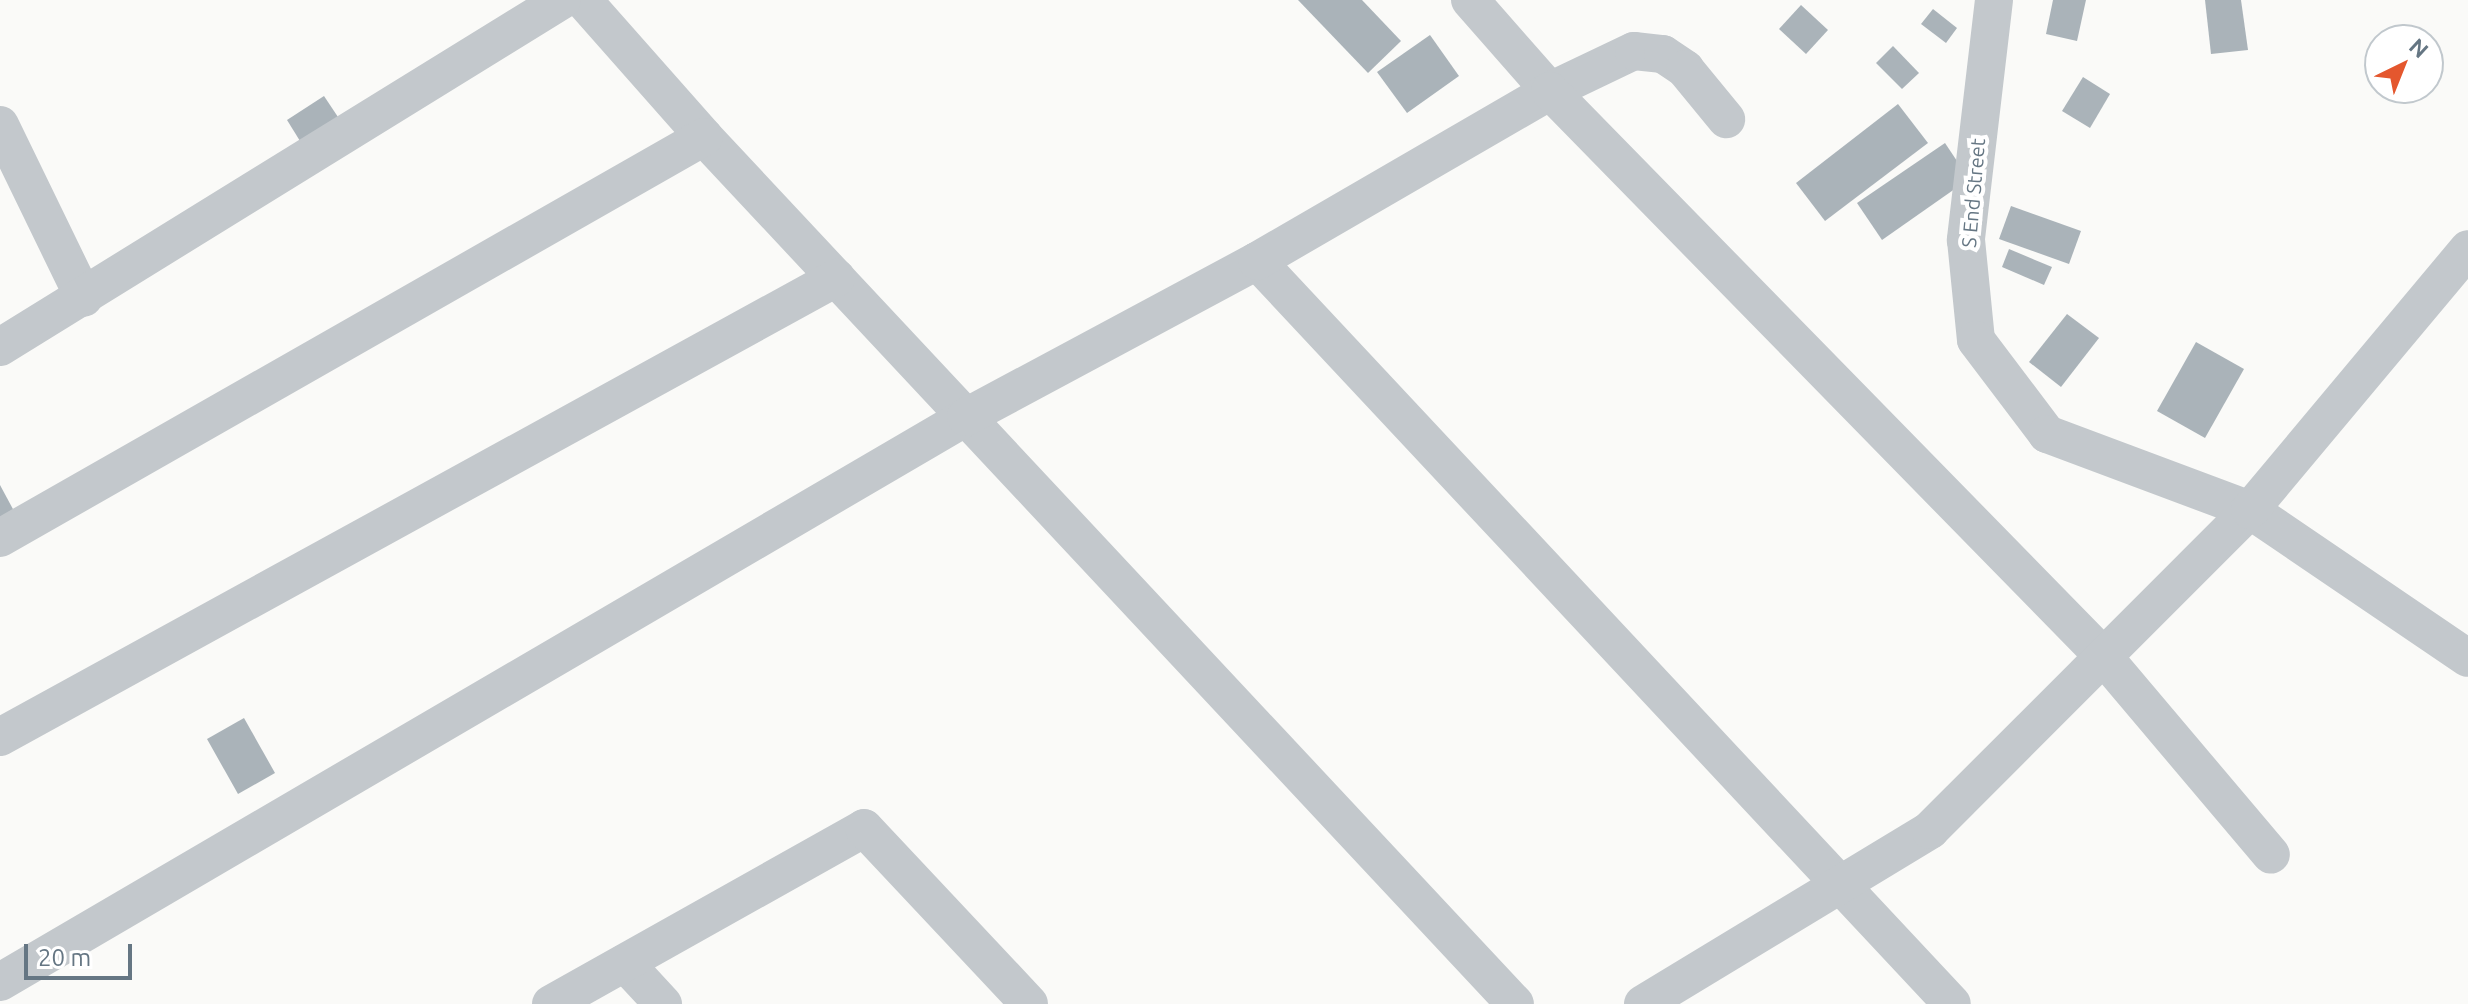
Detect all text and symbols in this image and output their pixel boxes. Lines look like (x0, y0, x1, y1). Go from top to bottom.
north arrow (2364, 24, 2444, 104)
text: N (2405, 33, 2434, 62)
street label: S End Street (1956, 137, 1990, 249)
scale bar (28, 928, 136, 978)
text: 20 m (38, 944, 91, 971)

